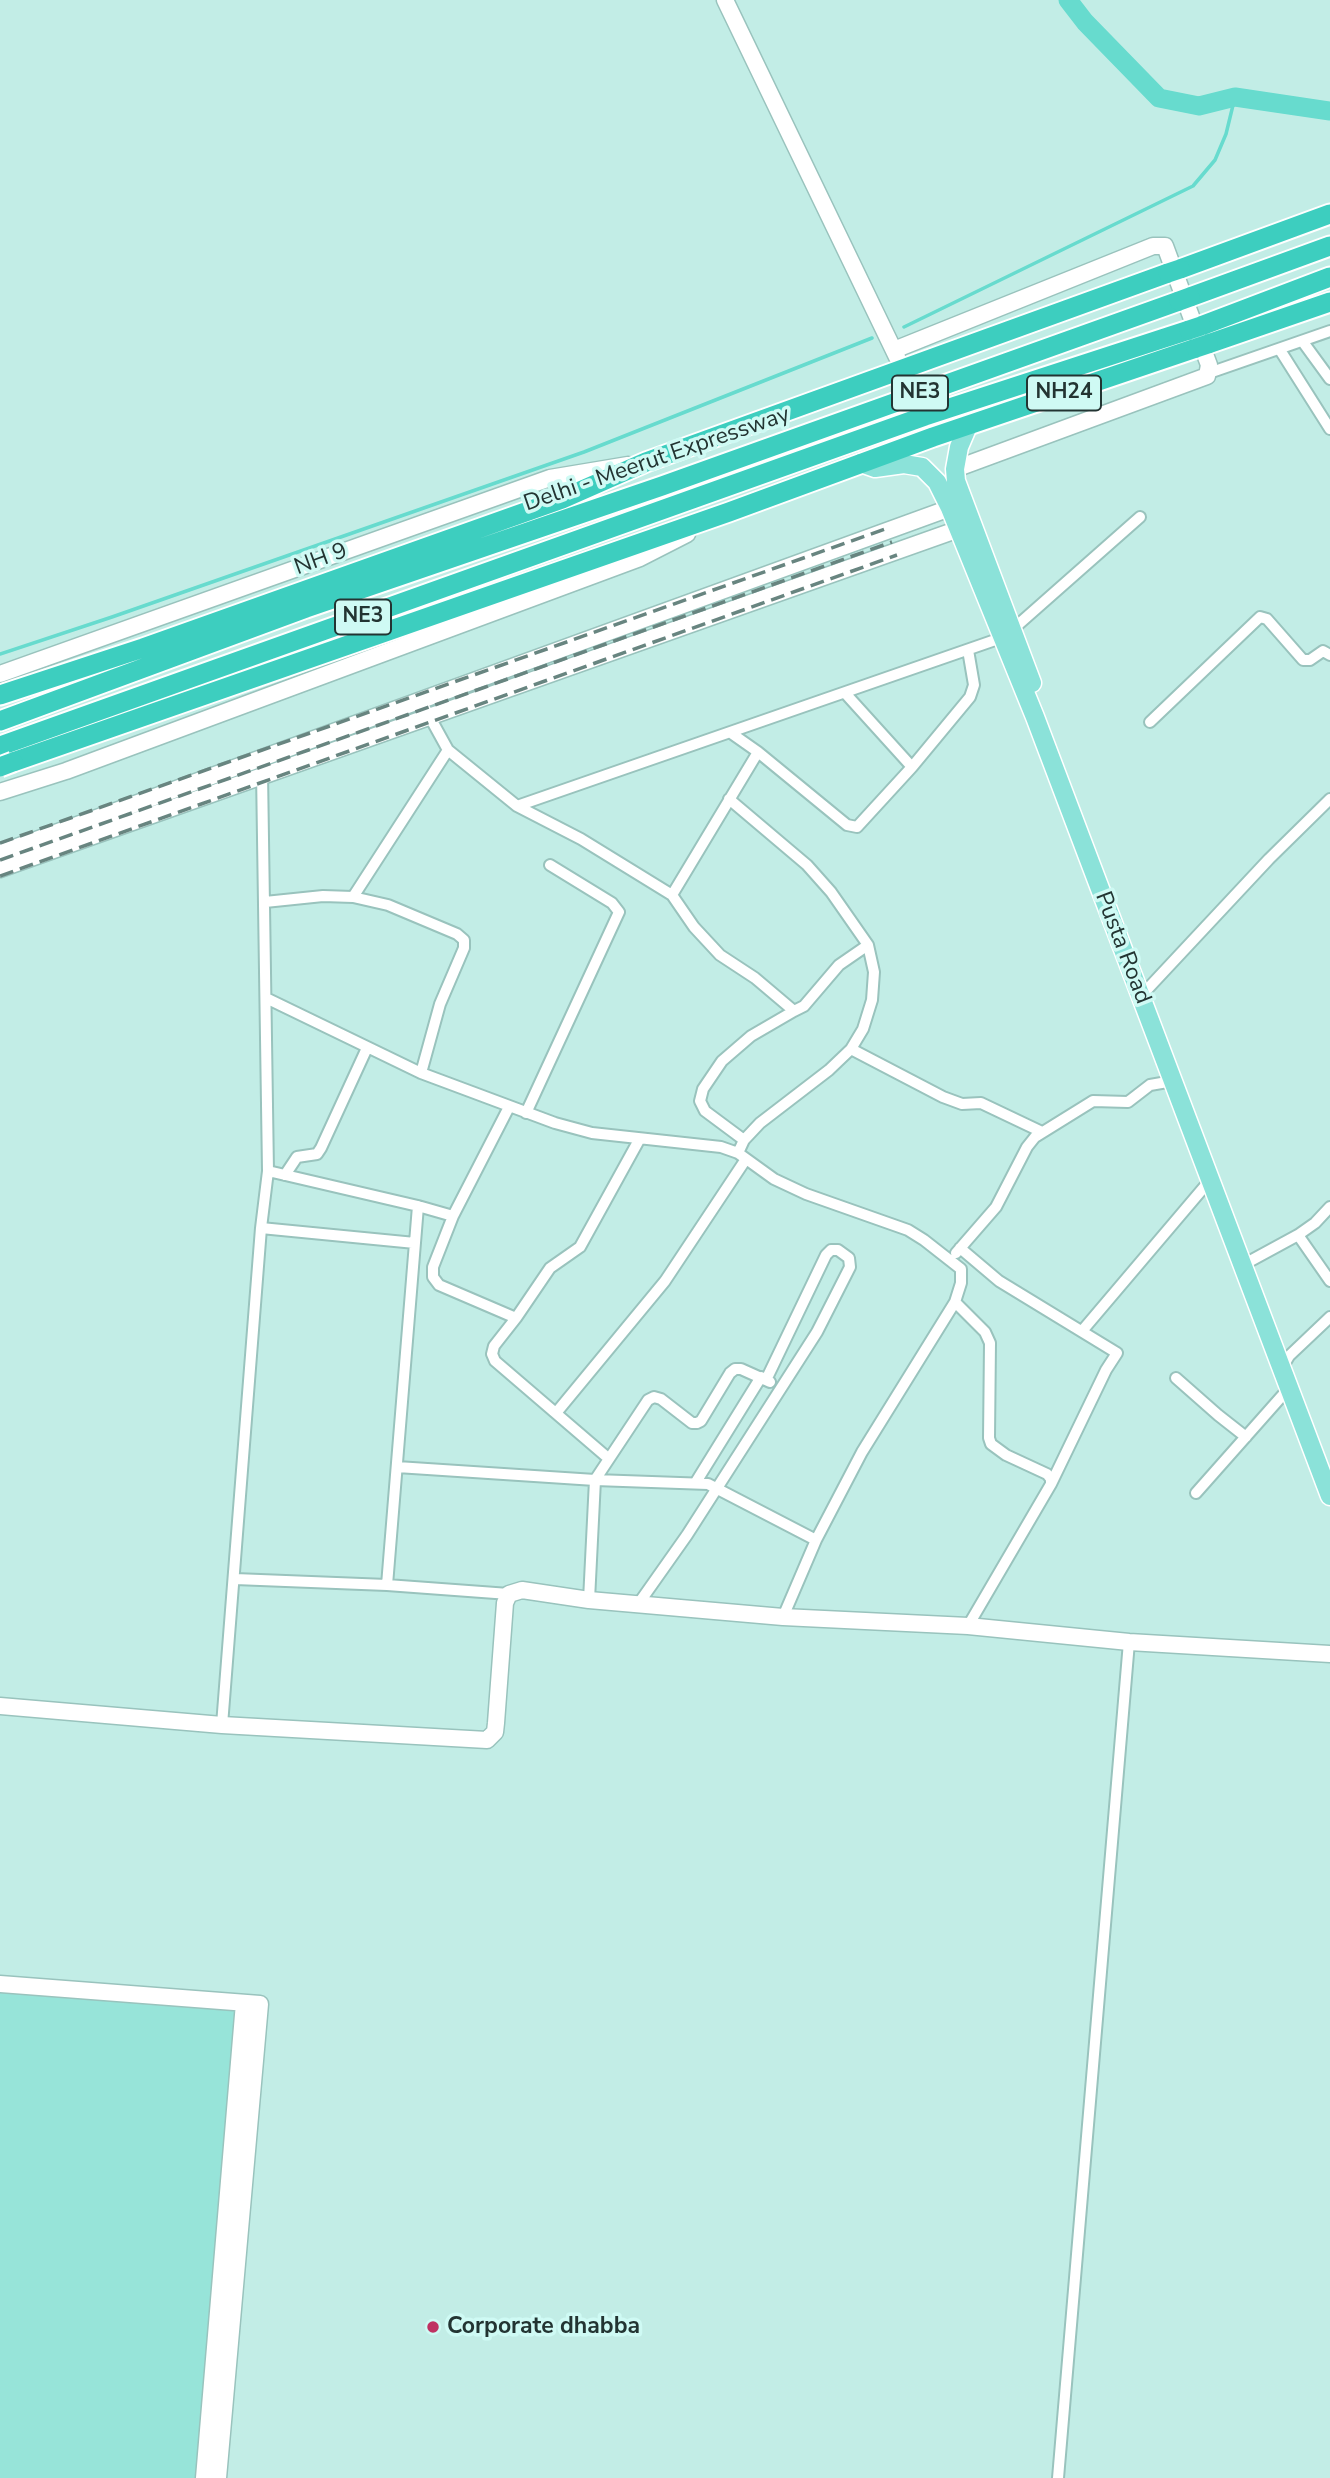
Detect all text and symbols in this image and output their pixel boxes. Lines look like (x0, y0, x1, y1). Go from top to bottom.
road number: NE3 (892, 376, 948, 410)
road number: NH24 (1027, 376, 1101, 410)
street label: Delhi - Meerut Expressway (520, 401, 794, 519)
street label: NH 9 (291, 538, 351, 582)
road number: NE3 (335, 600, 391, 634)
street label: Pusta Road (1088, 888, 1156, 1008)
place label: Corporate dhabba (447, 2313, 640, 2341)
marker: Corporate dhabba (425, 2319, 441, 2335)

